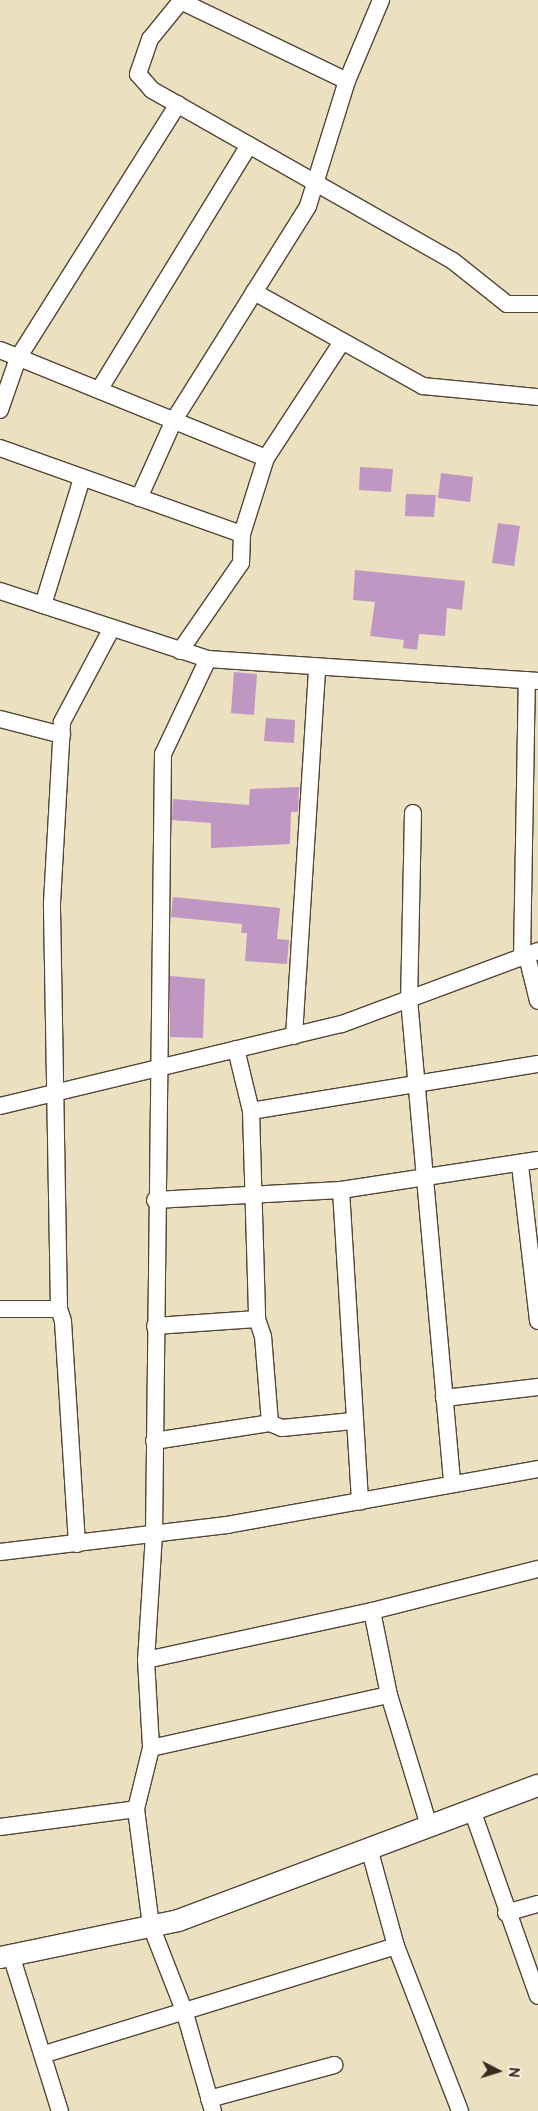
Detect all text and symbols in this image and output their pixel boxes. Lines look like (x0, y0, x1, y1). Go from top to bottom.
north arrow (473, 2046, 523, 2096)
text: N (505, 2066, 522, 2078)

